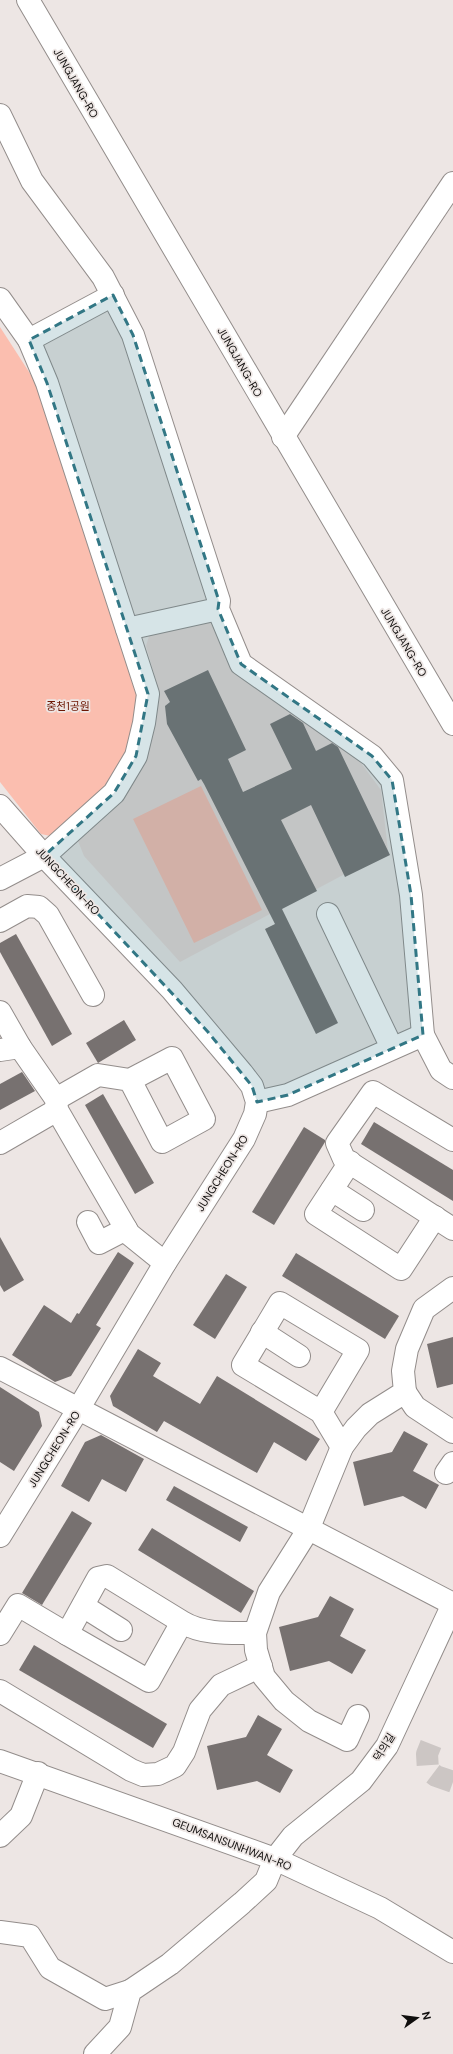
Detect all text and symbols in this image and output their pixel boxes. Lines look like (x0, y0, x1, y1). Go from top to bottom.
street label: JUNGJANG-RO (50, 46, 102, 120)
street label: JUNGJANG-RO (214, 325, 266, 399)
street label: JUNGJANG-RO (378, 605, 430, 679)
park label: 중천1공원 (46, 699, 90, 713)
street label: JUNGCHEON-RO (33, 844, 103, 918)
street label: JUNGCHEON-RO (193, 1132, 251, 1214)
street label: JUNGCHEON-RO (25, 1408, 83, 1490)
street label: 덕의길 (370, 1730, 398, 1764)
street label: GEUMSANSUNHWAN-RO (170, 1815, 294, 1873)
north arrow (397, 1998, 437, 2038)
text: N (419, 2010, 434, 2021)

